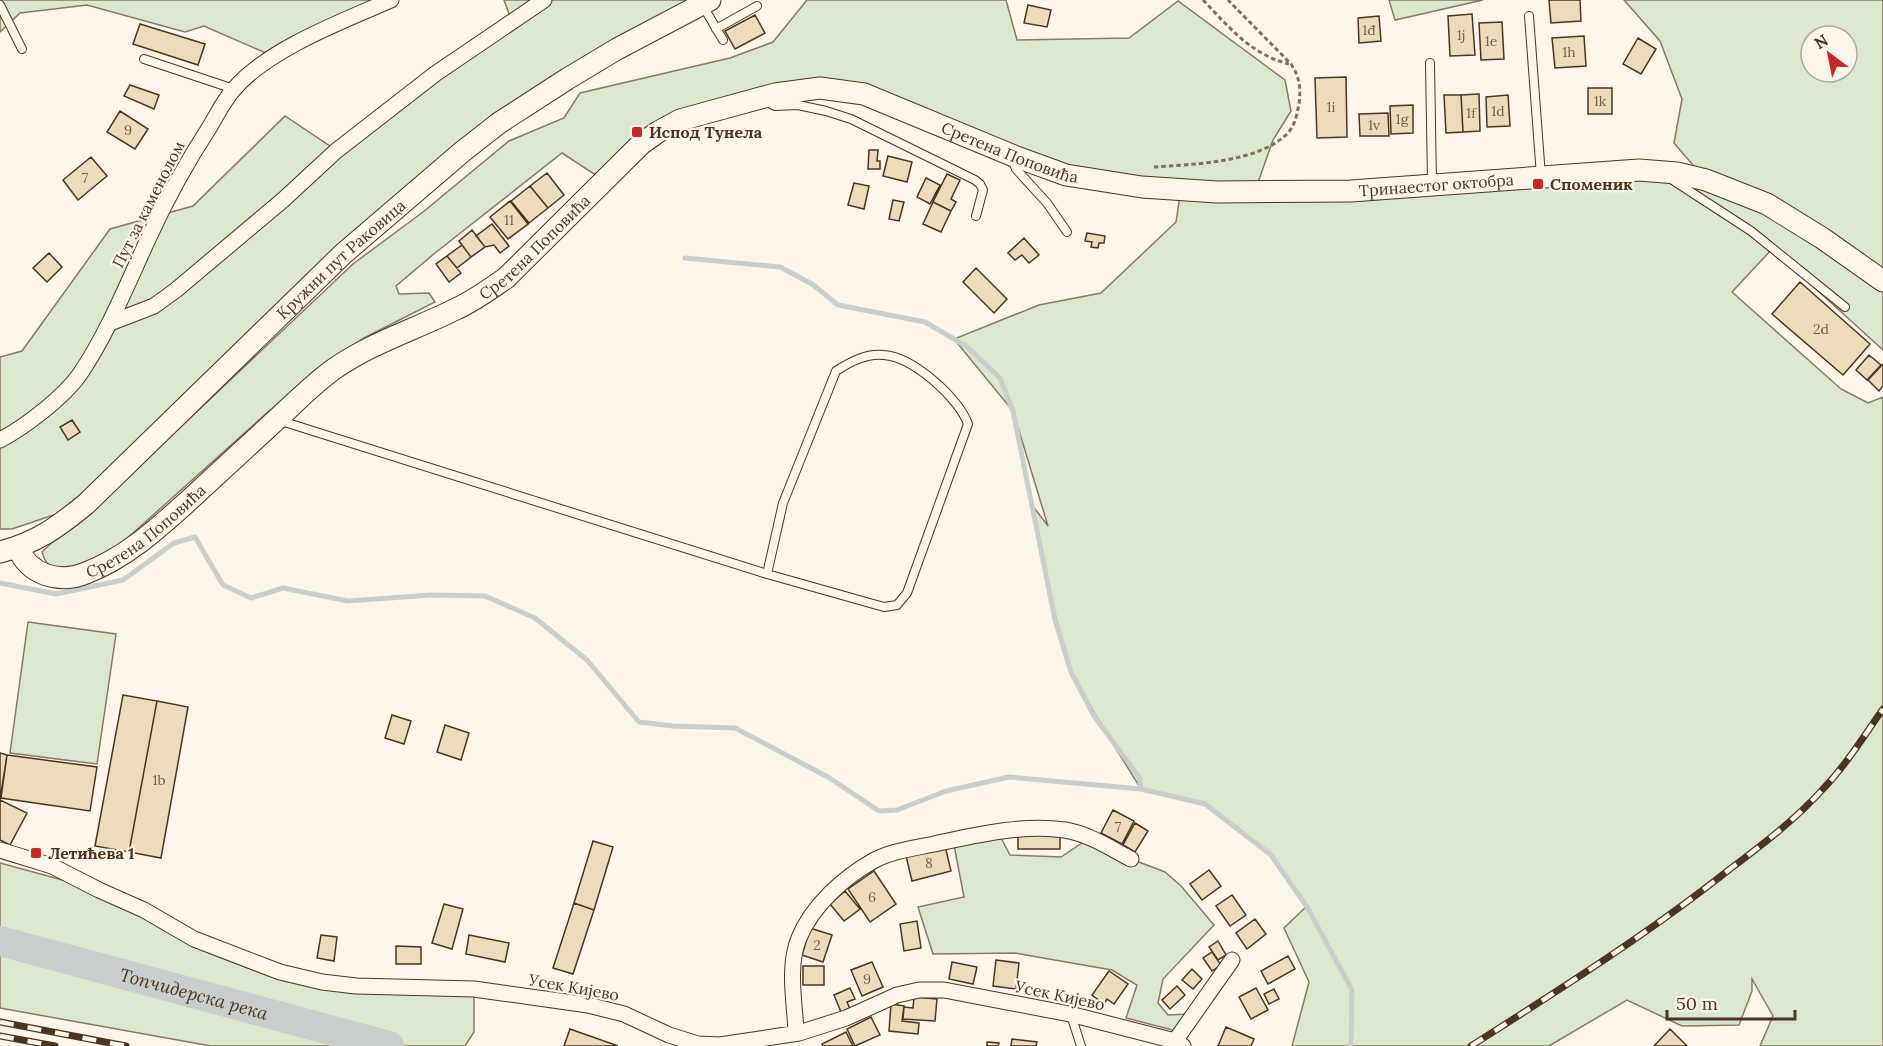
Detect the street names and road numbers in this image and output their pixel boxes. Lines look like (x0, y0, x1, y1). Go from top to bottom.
street label: Сретена Поповића (938, 117, 1080, 187)
street label: Пут за каменолом (107, 137, 189, 271)
street label: Тринаестог октобра (1358, 169, 1515, 200)
street label: Сретена Поповића (475, 190, 594, 304)
street label: Кружни пут Раковица (272, 195, 410, 323)
street label: Сретена Поповића (83, 480, 210, 582)
street label: Усек Кијево (526, 969, 621, 1005)
street label: Усек Кијево (1012, 976, 1107, 1014)

